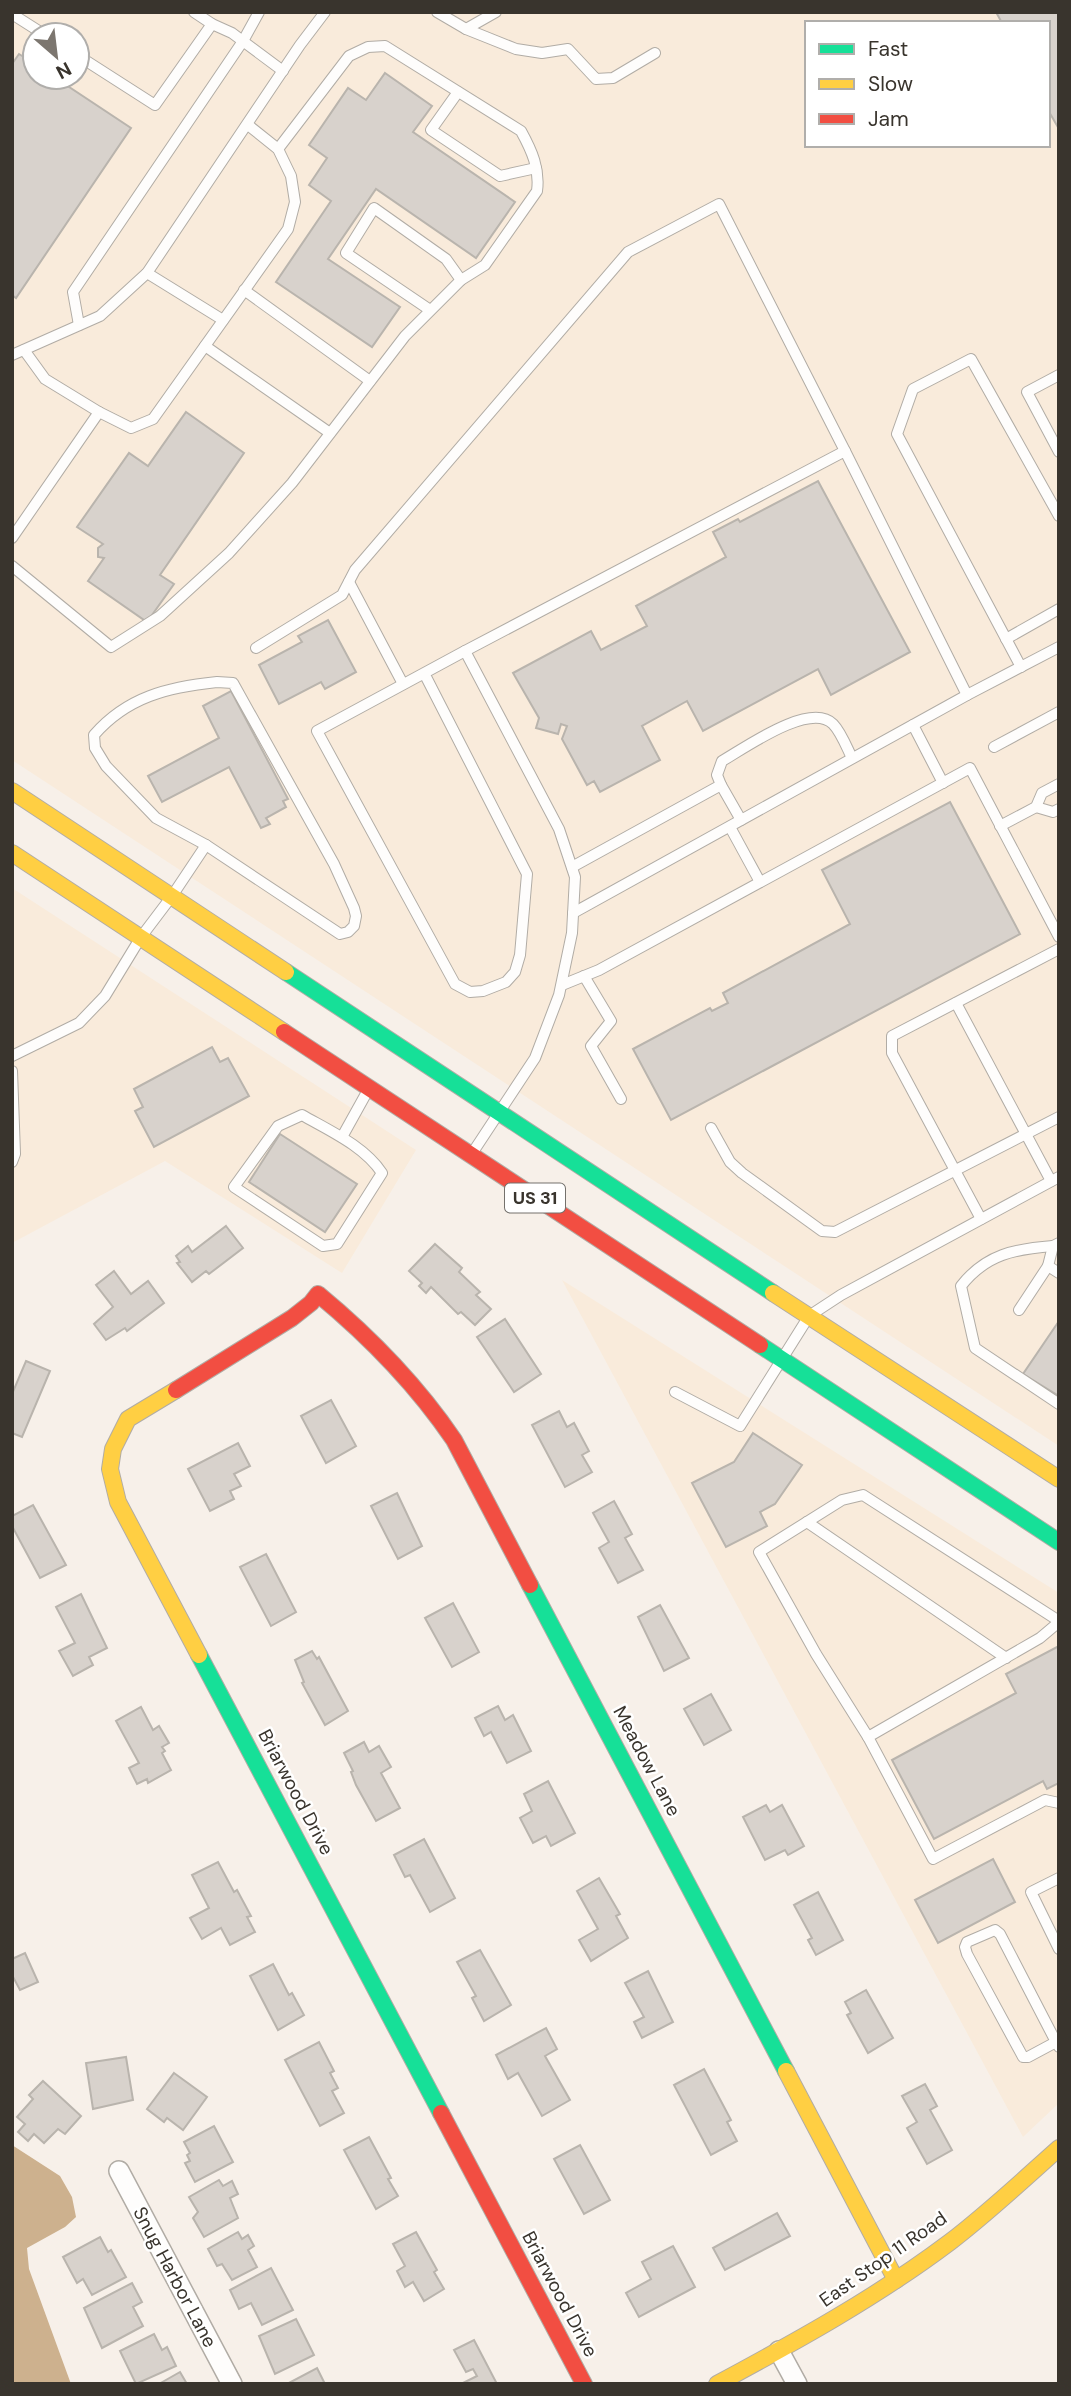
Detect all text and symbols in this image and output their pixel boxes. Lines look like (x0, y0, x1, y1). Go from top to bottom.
north arrow (21, 21, 91, 91)
legend (805, 21, 1050, 147)
text: Fast (868, 35, 908, 63)
text: N (52, 56, 76, 85)
text: Slow (868, 70, 913, 98)
text: Jam (868, 105, 909, 133)
road number: US 31 (505, 1184, 565, 1212)
street label: Meadow Lane (607, 1701, 687, 1821)
street label: Briarwood Drive (252, 1725, 340, 1859)
street label: Snug Harbor Lane (127, 2202, 223, 2352)
street label: East Stop 11 Road (814, 2206, 952, 2312)
street label: Briarwood Drive (516, 2227, 604, 2361)

